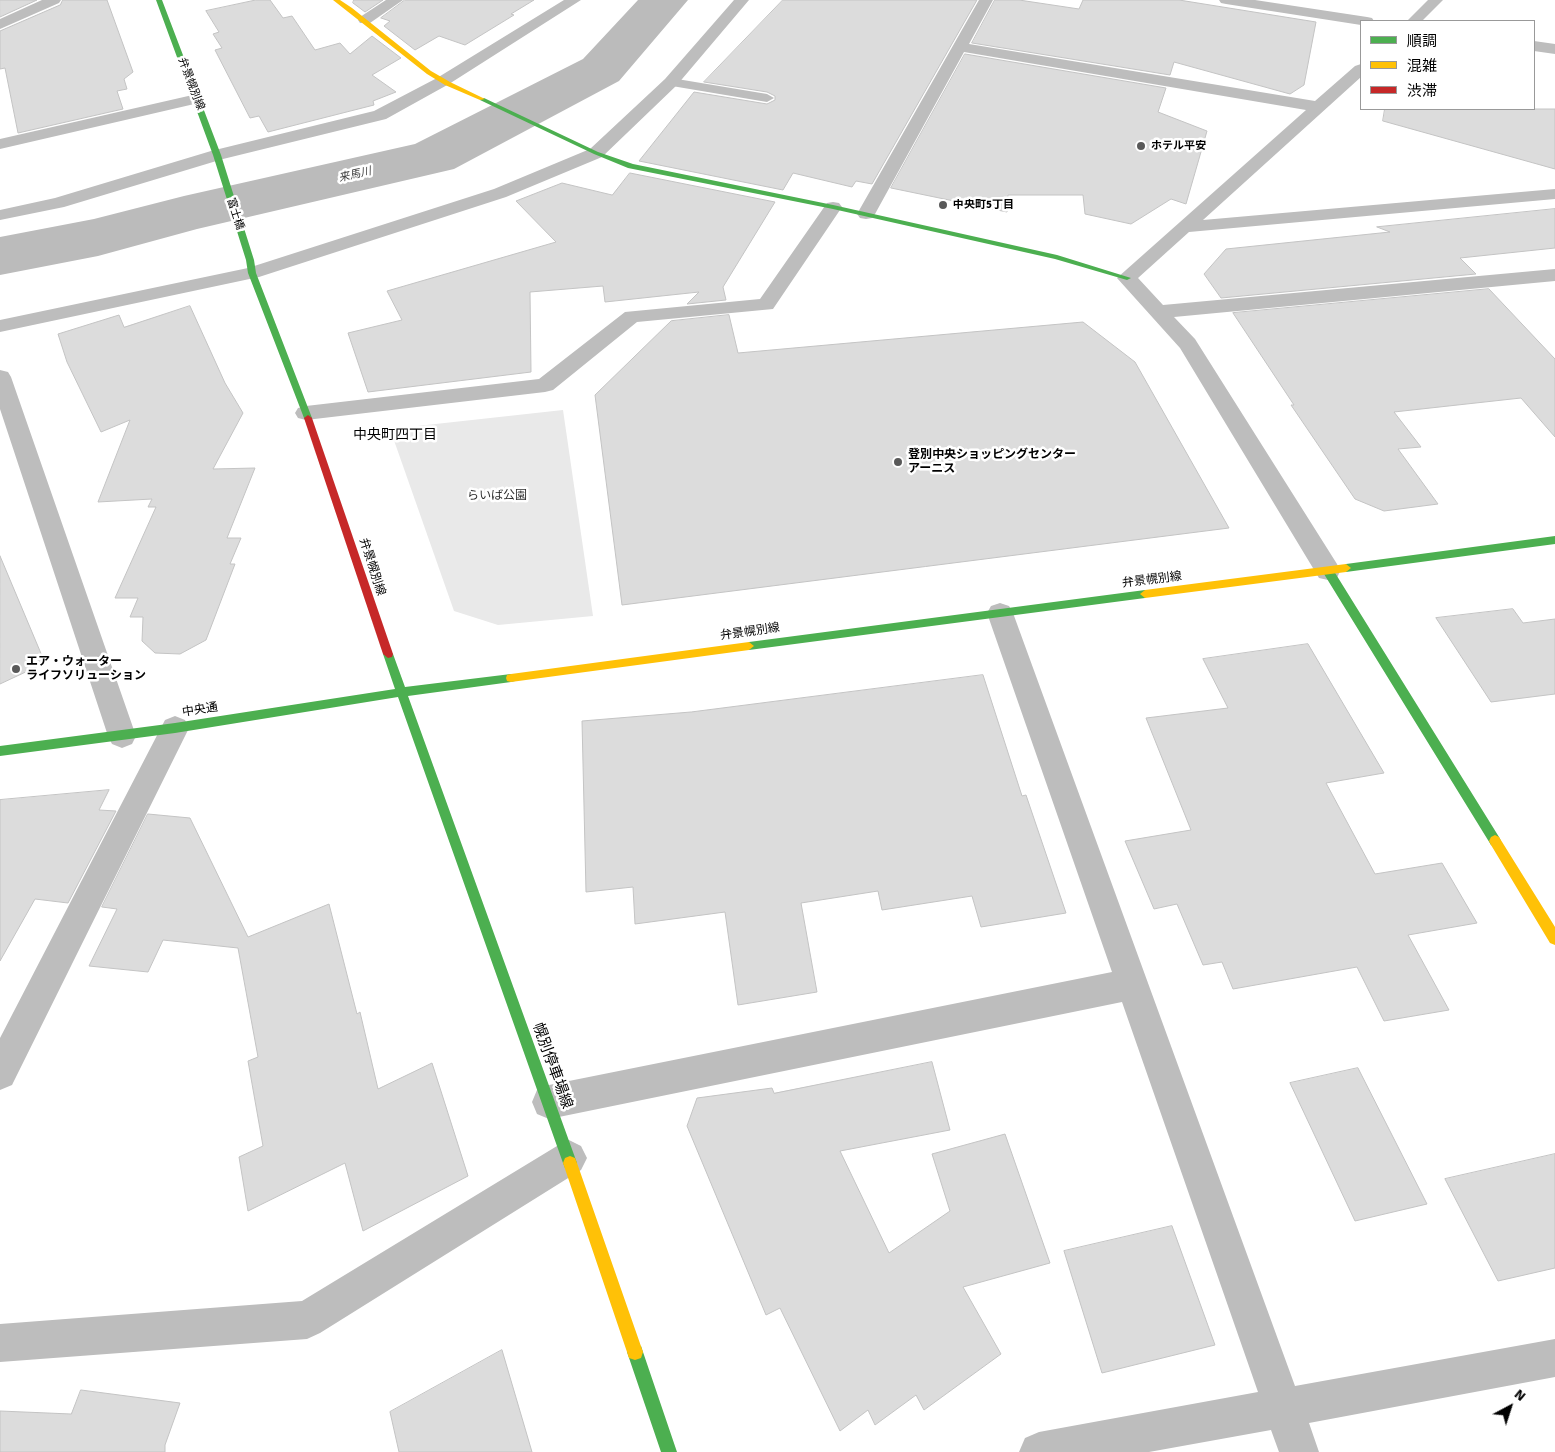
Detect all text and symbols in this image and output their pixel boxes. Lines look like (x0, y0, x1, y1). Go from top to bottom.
legend (1360, 20, 1535, 110)
text: 順調 (1407, 32, 1437, 50)
street label: 弁景幌別線 (175, 56, 207, 112)
text: 混雑 (1407, 57, 1437, 75)
text: 渋滞 (1407, 82, 1437, 100)
place label: ホテル平安 (1151, 139, 1206, 153)
marker: ホテル平安 (1135, 140, 1147, 152)
water label: 来馬川 (337, 165, 373, 185)
street label: 富士橋 (224, 196, 246, 232)
place label: 中央町5丁目 (953, 198, 1014, 212)
marker: 中央町5丁目 (937, 199, 949, 211)
district label: 中央町四丁目 (353, 427, 437, 443)
place label: 登別中央ショッピングセンター アーニス (908, 448, 1076, 476)
marker: 登別中央ショッピングセンター アーニス (892, 456, 904, 468)
park label: らいば公園 (467, 489, 527, 503)
street label: 弁景幌別線 (356, 536, 388, 598)
street label: 弁景幌別線 (1121, 569, 1183, 591)
street label: 弁景幌別線 (719, 621, 781, 643)
place label: エア・ウォーター ライフソリューション (26, 655, 146, 683)
marker: エア・ウォーター ライフソリューション (10, 663, 22, 675)
street label: 中央通 (181, 700, 219, 720)
street label: 幌別停車場線 (528, 1021, 576, 1111)
north arrow (1485, 1382, 1535, 1432)
text: N (1511, 1385, 1529, 1405)

